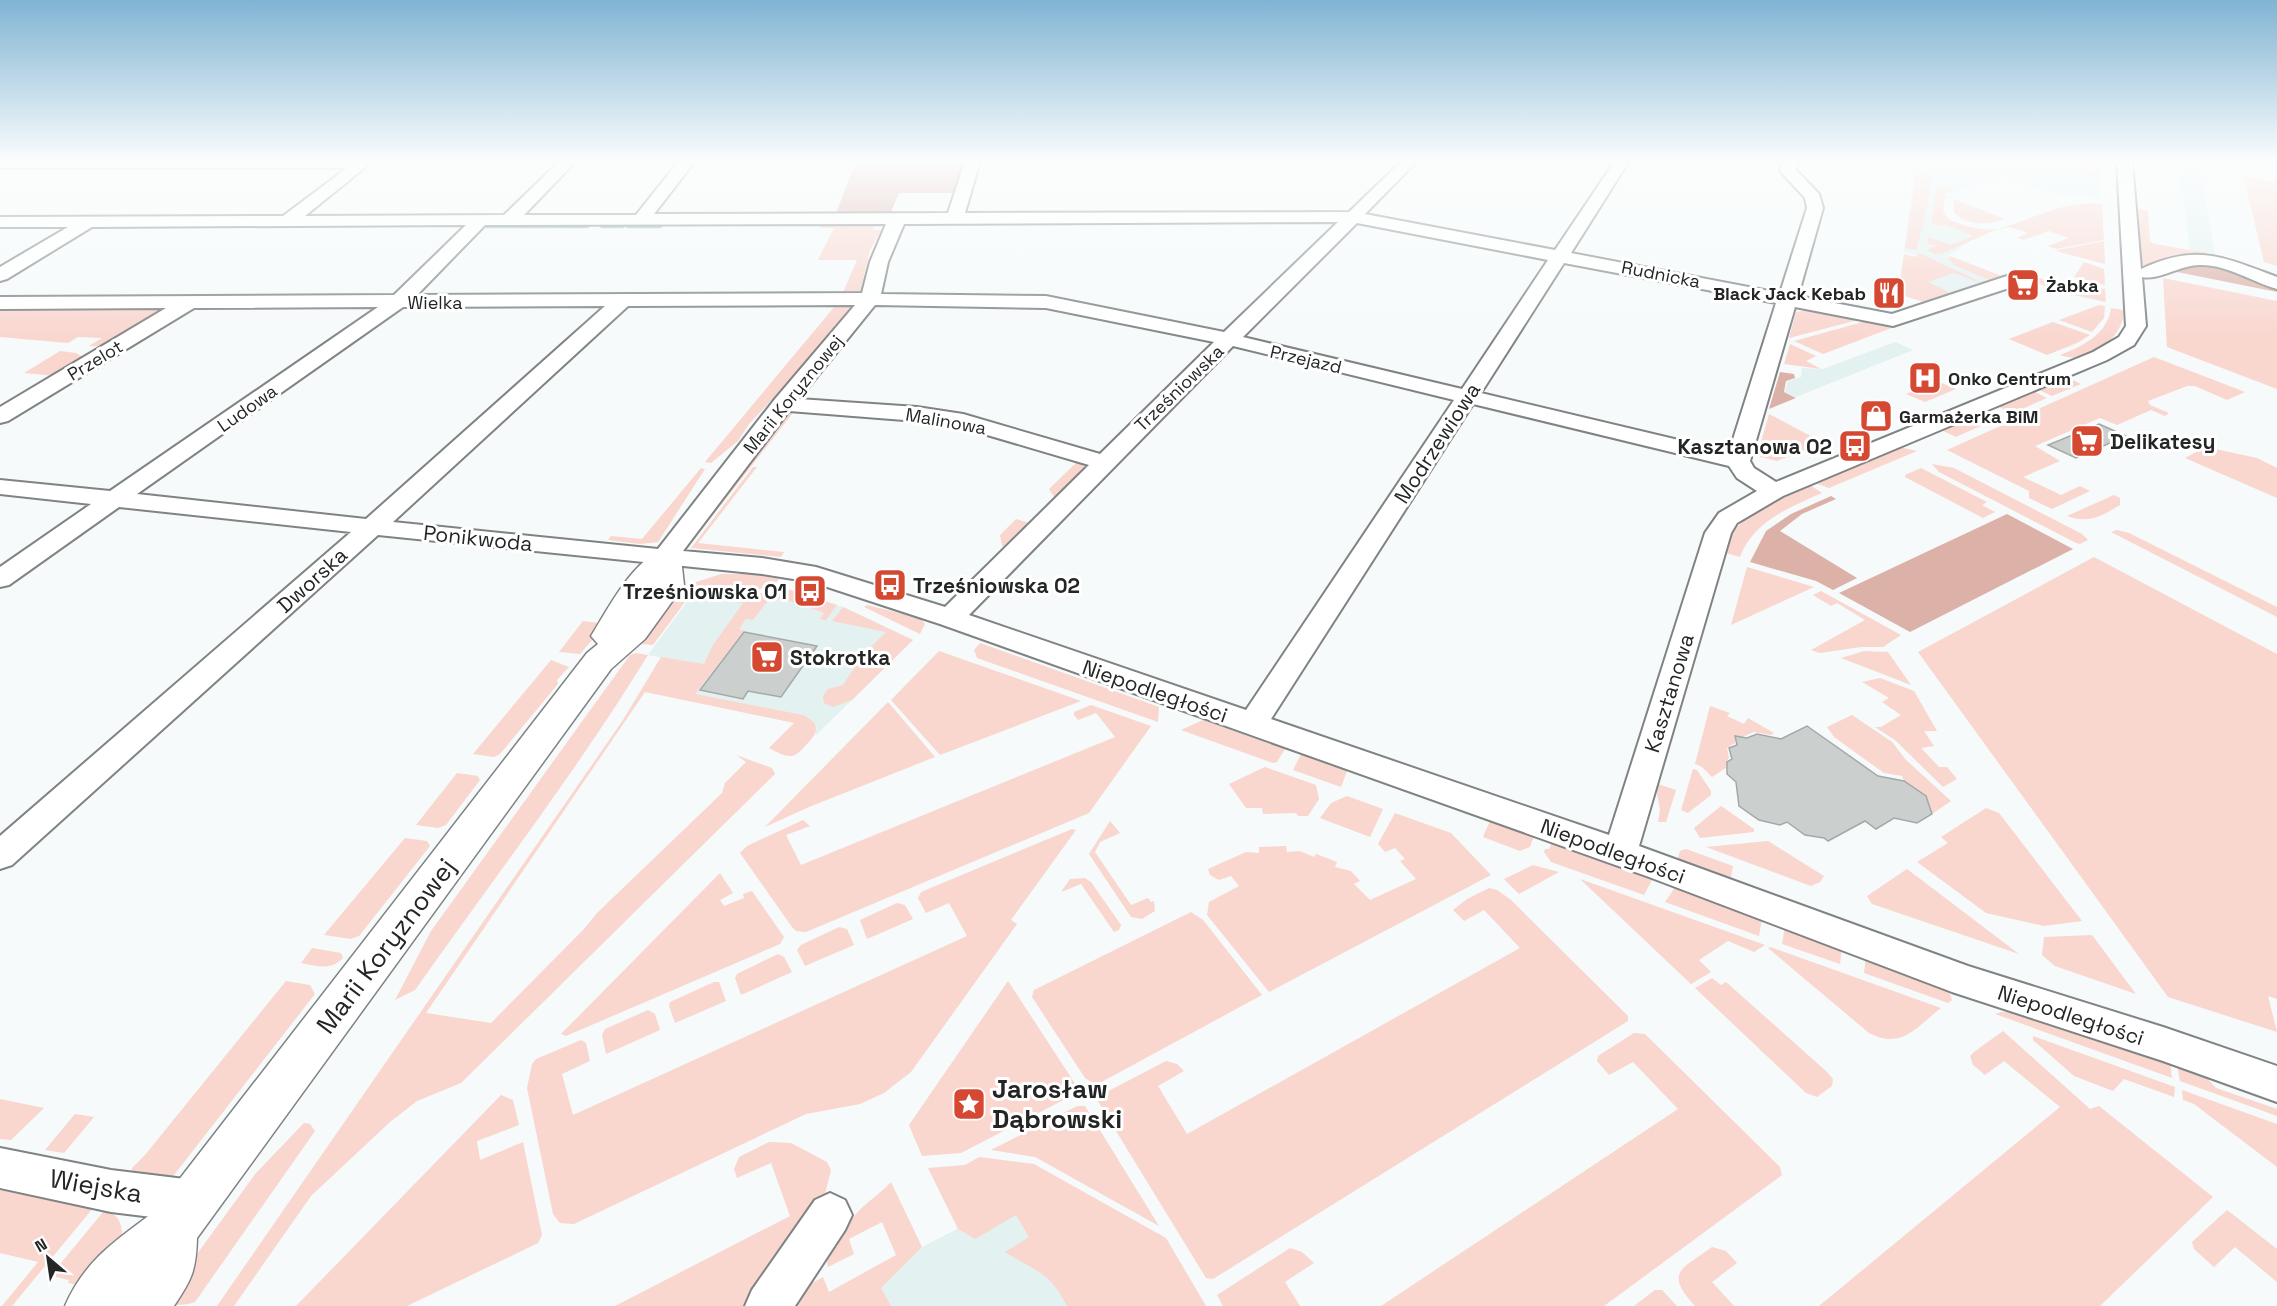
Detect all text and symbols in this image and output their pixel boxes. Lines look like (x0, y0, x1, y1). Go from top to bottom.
street label: Rudnicka (1620, 255, 1702, 293)
supermarket icon: Żabka (2005, 267, 2041, 303)
place label: Żabka (2046, 274, 2099, 297)
restaurant icon: Black Jack Kebab (1871, 275, 1907, 311)
place label: Black Jack Kebab (1713, 282, 1866, 305)
street label: Wielka (407, 291, 463, 314)
street label: Marii Koryznowej (738, 330, 848, 458)
street label: Przelot (63, 334, 127, 386)
street label: Trześniowska (1130, 340, 1228, 436)
street label: Przejazd (1268, 340, 1344, 378)
hospital icon: Onko Centrum (1907, 360, 1943, 396)
place label: Onko Centrum (1948, 367, 2071, 390)
street label: Modrzewiowa (1388, 377, 1486, 509)
street label: Ludowa (213, 379, 281, 437)
shop icon: Garmażerka BiM (1858, 398, 1894, 434)
street label: Malinowa (904, 403, 988, 439)
place label: Garmażerka BiM (1899, 405, 2038, 428)
supermarket icon: Delikatesy (2069, 423, 2105, 459)
bus stop icon: Kasztanowa 02 (1837, 428, 1873, 464)
place label: Delikatesy (2110, 428, 2216, 455)
place label: Kasztanowa 02 (1677, 433, 1832, 460)
street label: Ponikwoda (422, 519, 534, 557)
street label: Dworska (271, 541, 353, 619)
bus stop icon: Trześniowska 02 (872, 567, 908, 603)
place label: Trześniowska 02 (913, 572, 1080, 599)
bus stop icon: Trześniowska 01 (792, 573, 828, 609)
place label: Trześniowska 01 (623, 578, 787, 605)
street label: Kasztanowa (1638, 630, 1700, 756)
supermarket icon: Stokrotka (749, 639, 785, 675)
place label: Stokrotka (790, 644, 890, 671)
street label: Niepodległości (1079, 653, 1231, 729)
street label: Niepodległości (1537, 812, 1689, 890)
street label: Marii Koryznowej (309, 851, 463, 1041)
street label: Niepodległości (1994, 979, 2148, 1051)
place label: Jarosław Dąbrowski (992, 1072, 1122, 1136)
place icon: Jarosław Dąbrowski (951, 1086, 987, 1122)
street label: Wiejska (47, 1161, 145, 1211)
north arrow (18, 1228, 78, 1288)
text: N (31, 1234, 51, 1257)

